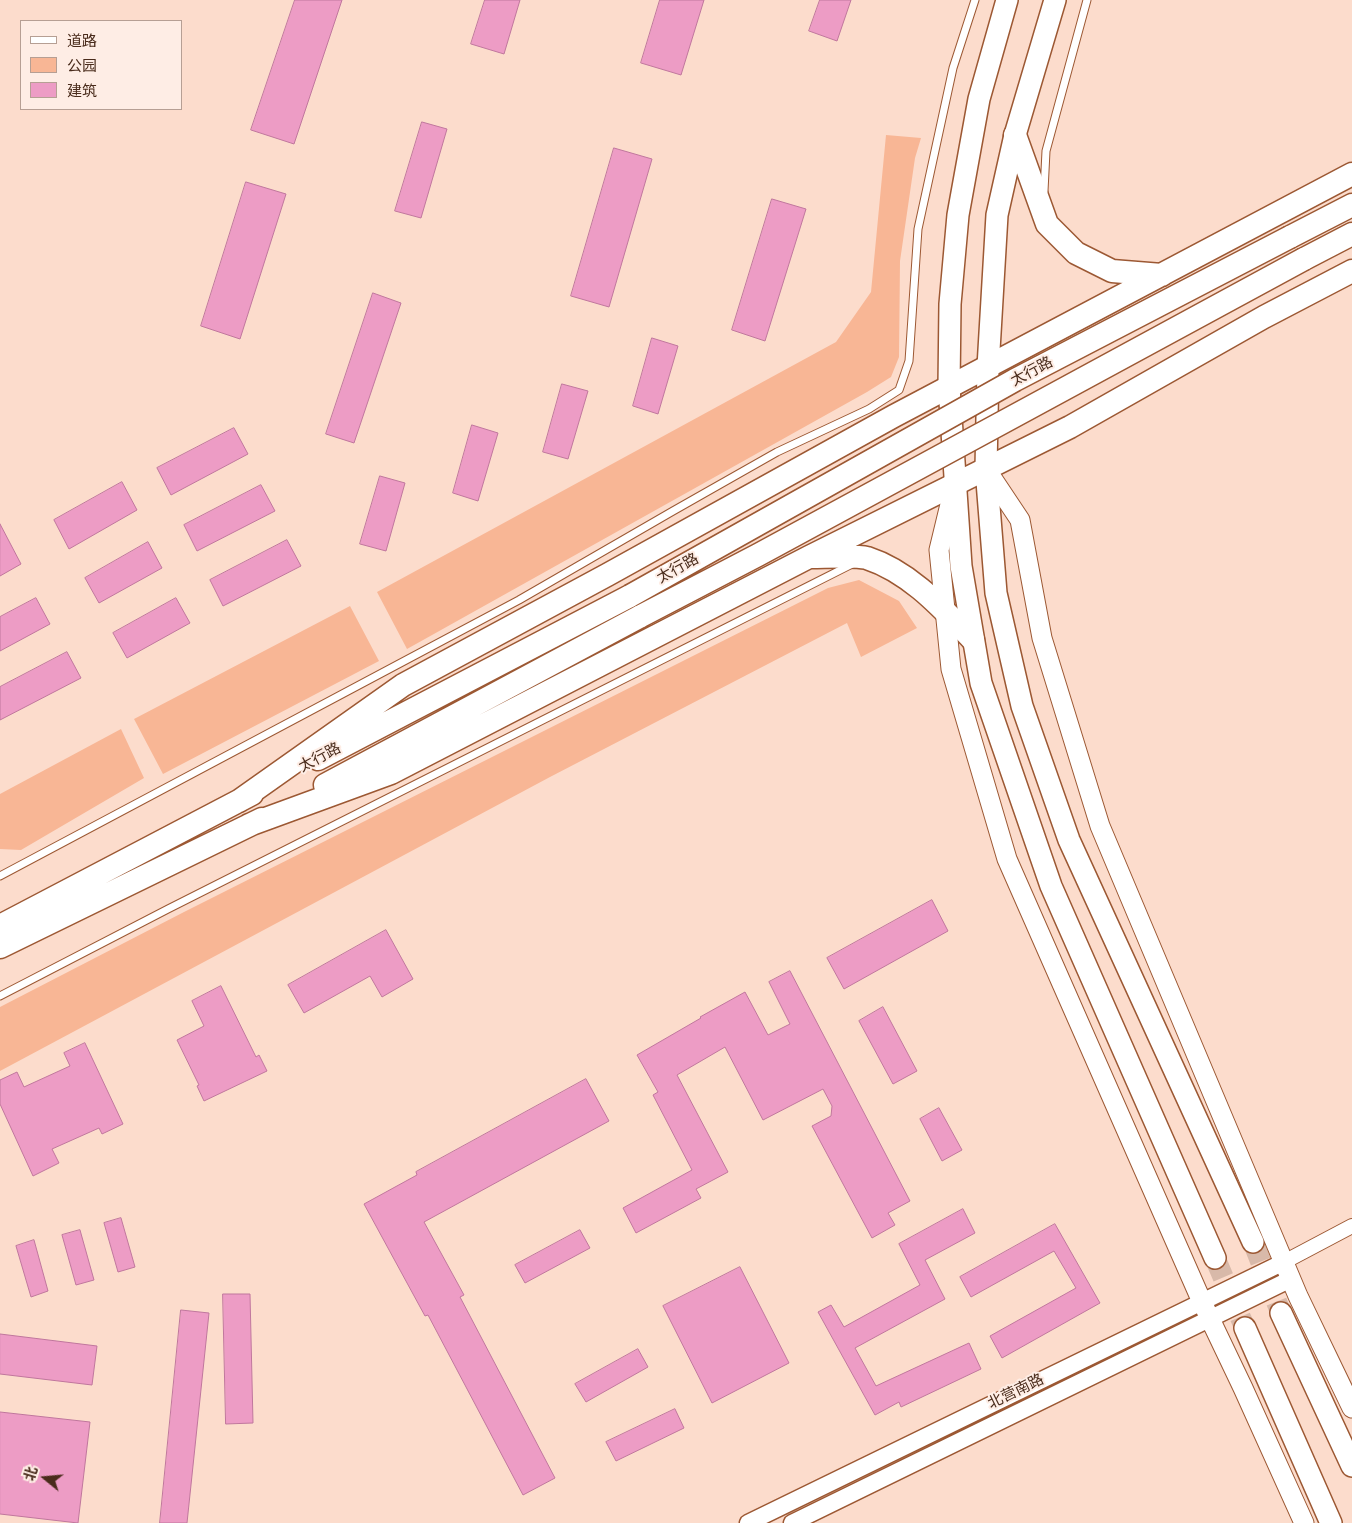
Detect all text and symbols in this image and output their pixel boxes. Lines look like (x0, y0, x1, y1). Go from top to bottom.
legend (20, 20, 182, 110)
text: 道路 (67, 31, 97, 51)
text: 公园 (67, 56, 97, 76)
text: 建筑 (67, 81, 97, 101)
street label: 太行路 (1008, 353, 1056, 391)
street label: 太行路 (654, 550, 702, 588)
street label: 太行路 (296, 739, 344, 777)
street label: 北营南路 (985, 1371, 1047, 1413)
north arrow (20, 1453, 70, 1503)
text: 北 (20, 1464, 41, 1483)

